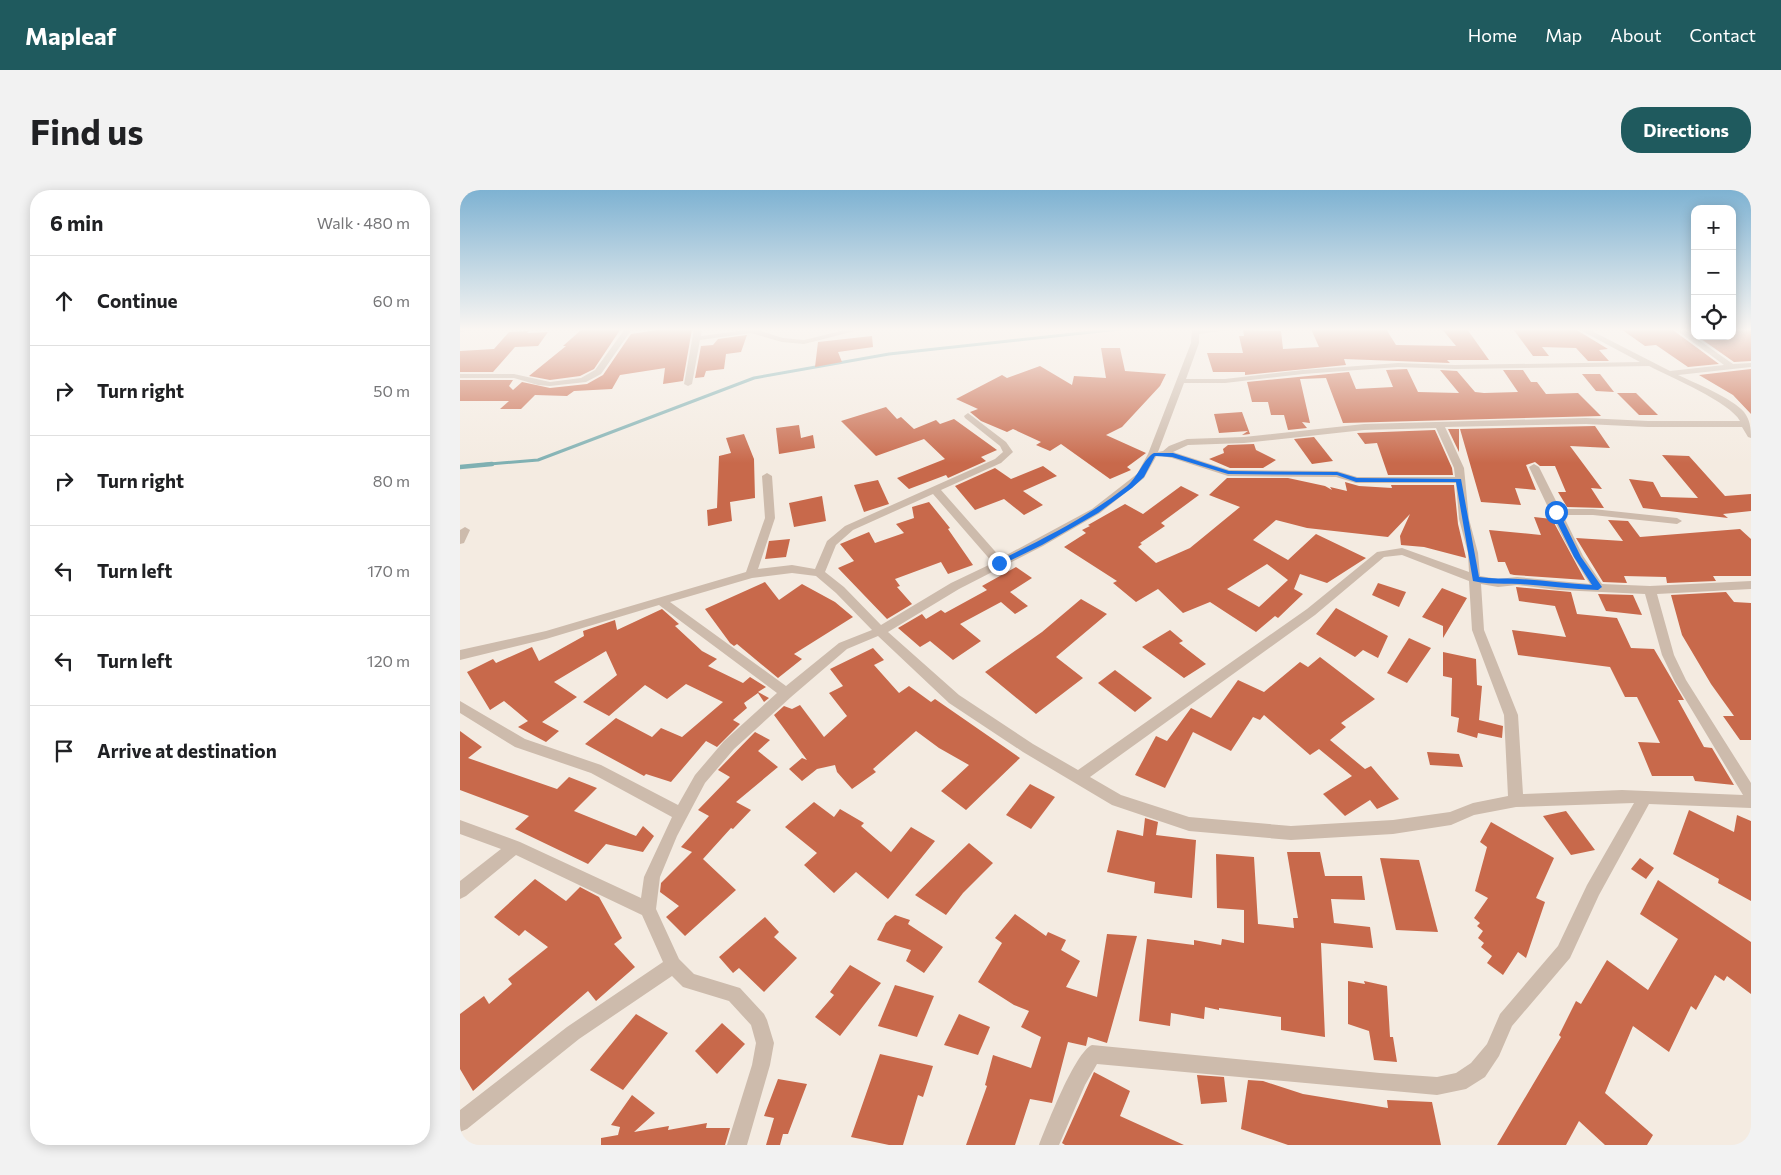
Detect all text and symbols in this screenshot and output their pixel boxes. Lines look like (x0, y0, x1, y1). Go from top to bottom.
text: Mapleaf (25, 21, 116, 50)
text: Home (1468, 24, 1517, 46)
text: Map (1545, 24, 1582, 46)
text: About (1610, 24, 1662, 46)
text: Contact (1690, 24, 1756, 46)
button: Directions (1621, 107, 1751, 153)
text: Find us (30, 109, 144, 152)
map controls (1691, 205, 1736, 340)
button: + (1691, 205, 1736, 250)
text: 6 min (50, 210, 103, 235)
text: Walk · 480 m (317, 213, 410, 232)
button: − (1691, 250, 1736, 295)
icon: ahead (50, 287, 78, 315)
text: Continue (97, 289, 177, 312)
text: 60 m (373, 291, 410, 310)
button: locate (1691, 295, 1736, 340)
icon: right (50, 377, 78, 405)
text: Turn right (97, 379, 184, 402)
text: 50 m (373, 381, 410, 400)
icon: right (50, 467, 78, 495)
text: Turn right (97, 469, 184, 492)
text: 80 m (373, 471, 410, 490)
route start (1545, 501, 1568, 524)
route end (988, 552, 1011, 575)
icon: left (50, 557, 78, 585)
text: Turn left (97, 559, 172, 582)
text: 170 m (367, 561, 410, 580)
icon: left (50, 647, 78, 675)
text: Turn left (97, 649, 172, 672)
text: 120 m (367, 651, 410, 670)
icon: arrive (50, 737, 78, 765)
text: Arrive at destination (97, 739, 277, 762)

